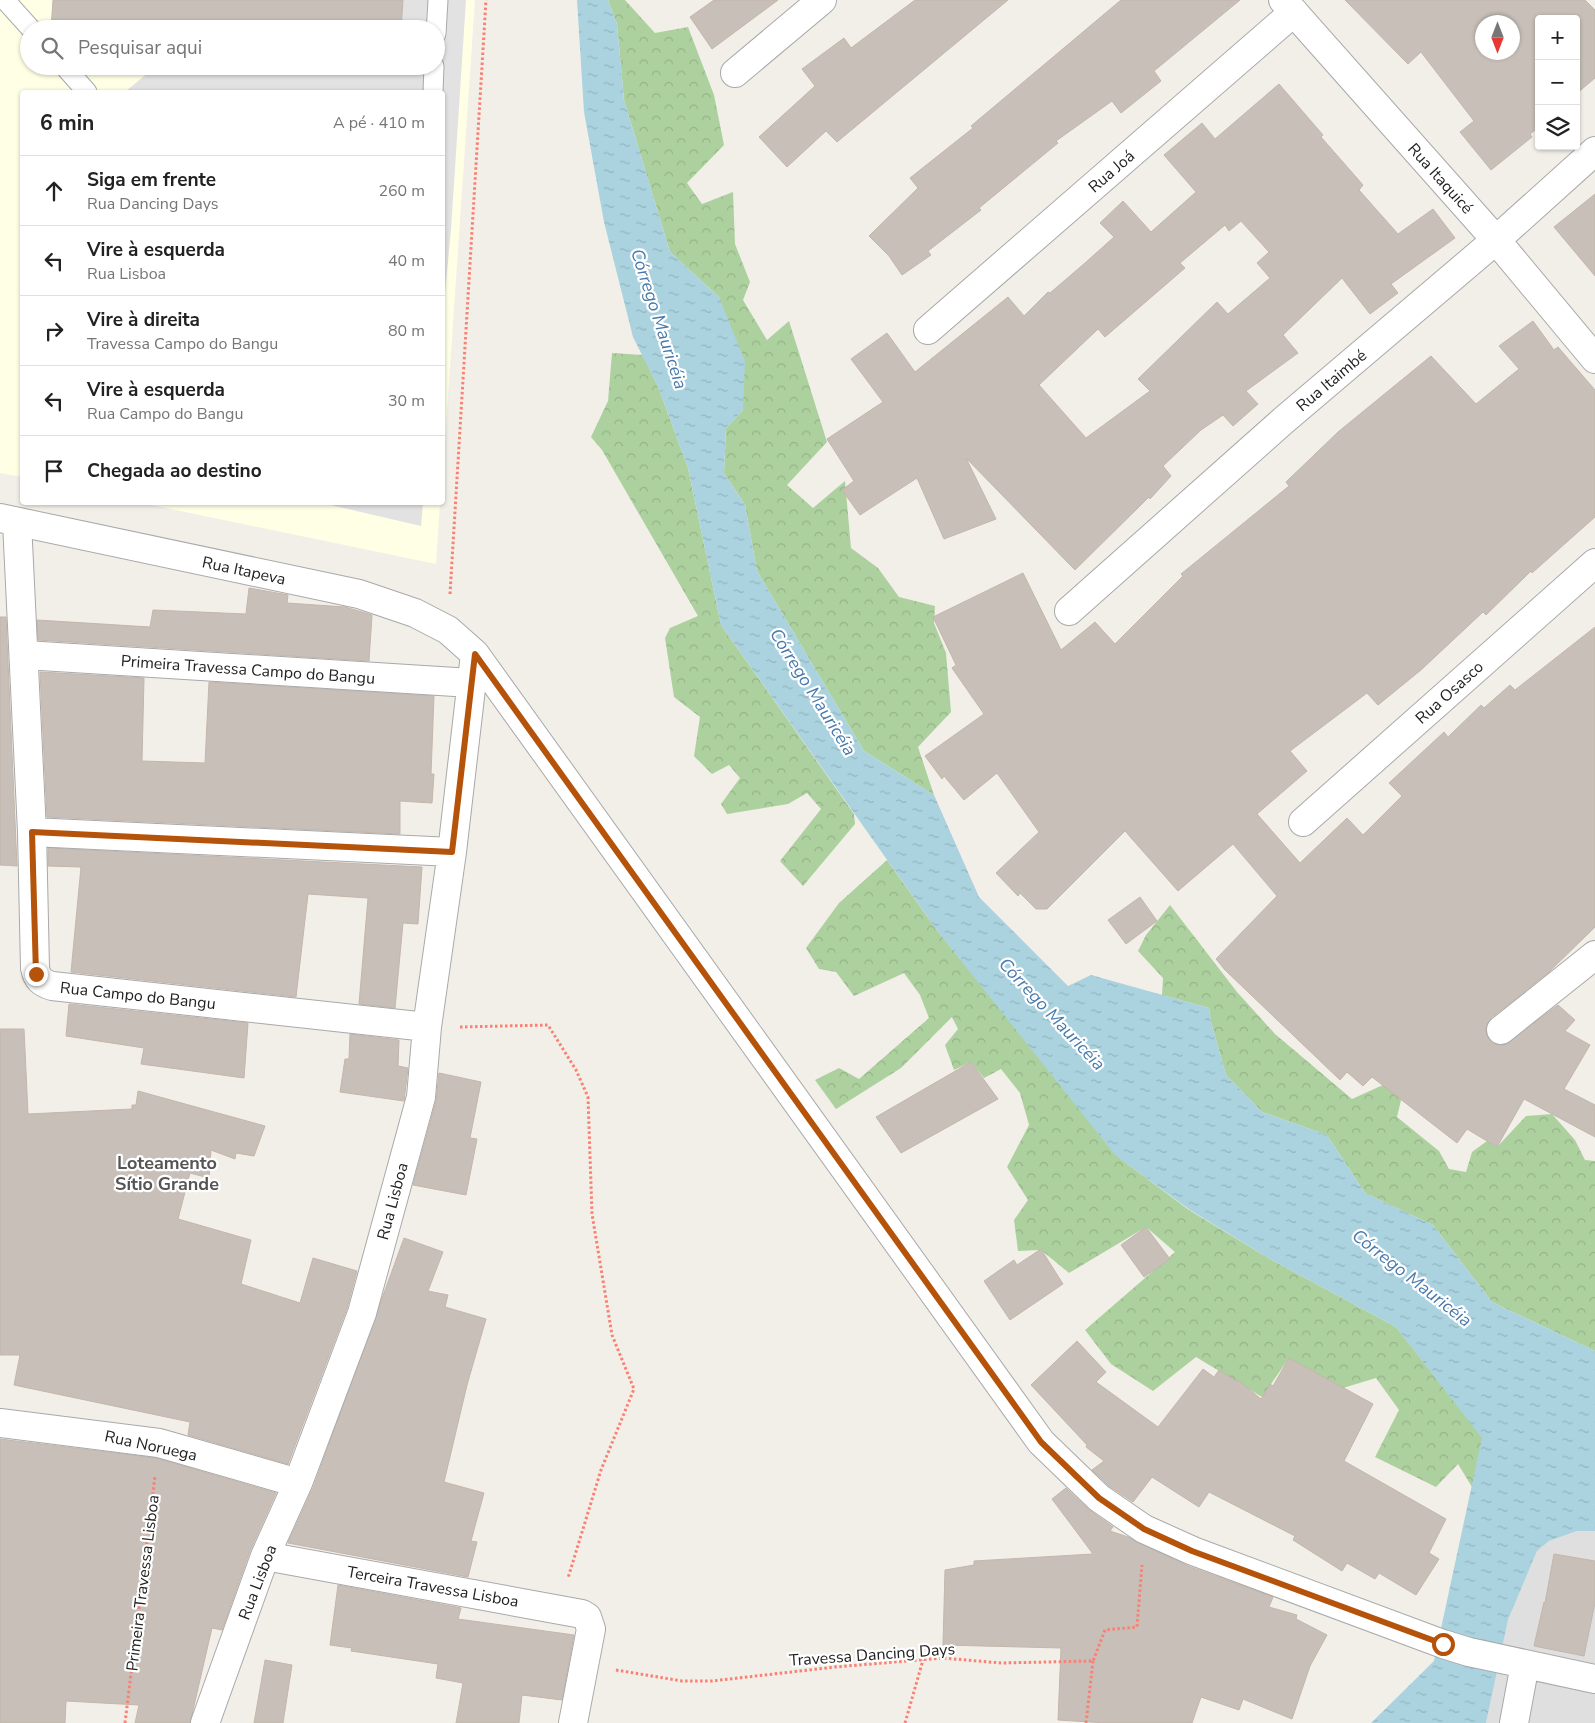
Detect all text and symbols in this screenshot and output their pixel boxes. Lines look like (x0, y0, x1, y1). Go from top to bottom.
north arrow (1475, 15, 1520, 60)
map controls (1535, 15, 1580, 150)
button: + (1535, 15, 1580, 60)
search box (20, 20, 445, 75)
icon: search (38, 34, 66, 62)
text: Pesquisar aqui (78, 35, 202, 61)
button: − (1535, 60, 1580, 105)
button: layers (1535, 105, 1580, 150)
text: 6 min (40, 109, 94, 137)
text: A pé · 410 m (333, 112, 425, 134)
street label: Rua Itaquicé (1403, 139, 1478, 219)
street label: Rua Joá (1084, 145, 1140, 198)
text: Siga em frente (87, 167, 216, 193)
icon: ahead (40, 177, 68, 205)
text: 260 m (378, 180, 425, 202)
text: Rua Dancing Days (87, 193, 218, 215)
text: Vire à esquerda (87, 237, 225, 263)
water label: Córrego Mauricéia (625, 246, 693, 392)
icon: left (40, 247, 68, 275)
text: 40 m (388, 250, 425, 272)
text: Rua Lisboa (87, 263, 166, 285)
text: Vire à direita (87, 307, 200, 333)
icon: right (40, 317, 68, 345)
text: 80 m (388, 320, 425, 342)
text: Travessa Campo do Bangu (87, 333, 278, 355)
street label: Rua Itaimbé (1292, 345, 1372, 417)
text: Vire à esquerda (87, 377, 225, 403)
icon: left (40, 387, 68, 415)
text: 30 m (388, 390, 425, 412)
text: Rua Campo do Bangu (87, 403, 243, 425)
icon: arrive (40, 457, 68, 485)
text: Chegada ao destino (87, 458, 262, 484)
street label: Rua Itapeva (200, 551, 288, 591)
water label: Córrego Mauricéia (764, 624, 862, 760)
street label: Primeira Travessa Campo do Bangu (120, 650, 376, 690)
street label: Rua Osasco (1411, 656, 1489, 729)
water label: Córrego Mauricéia (993, 952, 1111, 1076)
route end (25, 963, 48, 986)
street label: Rua Campo do Bangu (59, 977, 217, 1015)
district label: Loteamento Sítio Grande (115, 1151, 219, 1196)
street label: Rua Lisboa (372, 1160, 414, 1242)
water label: Córrego Mauricéia (1347, 1224, 1477, 1332)
street label: Rua Noruega (102, 1425, 199, 1467)
street label: Primeira Travessa Lisboa (121, 1494, 165, 1673)
street label: Rua Lisboa (233, 1542, 282, 1623)
street label: Terceira Travessa Lisboa (345, 1561, 520, 1613)
route start (1432, 1633, 1455, 1656)
street label: Travessa Dancing Days (788, 1638, 956, 1672)

